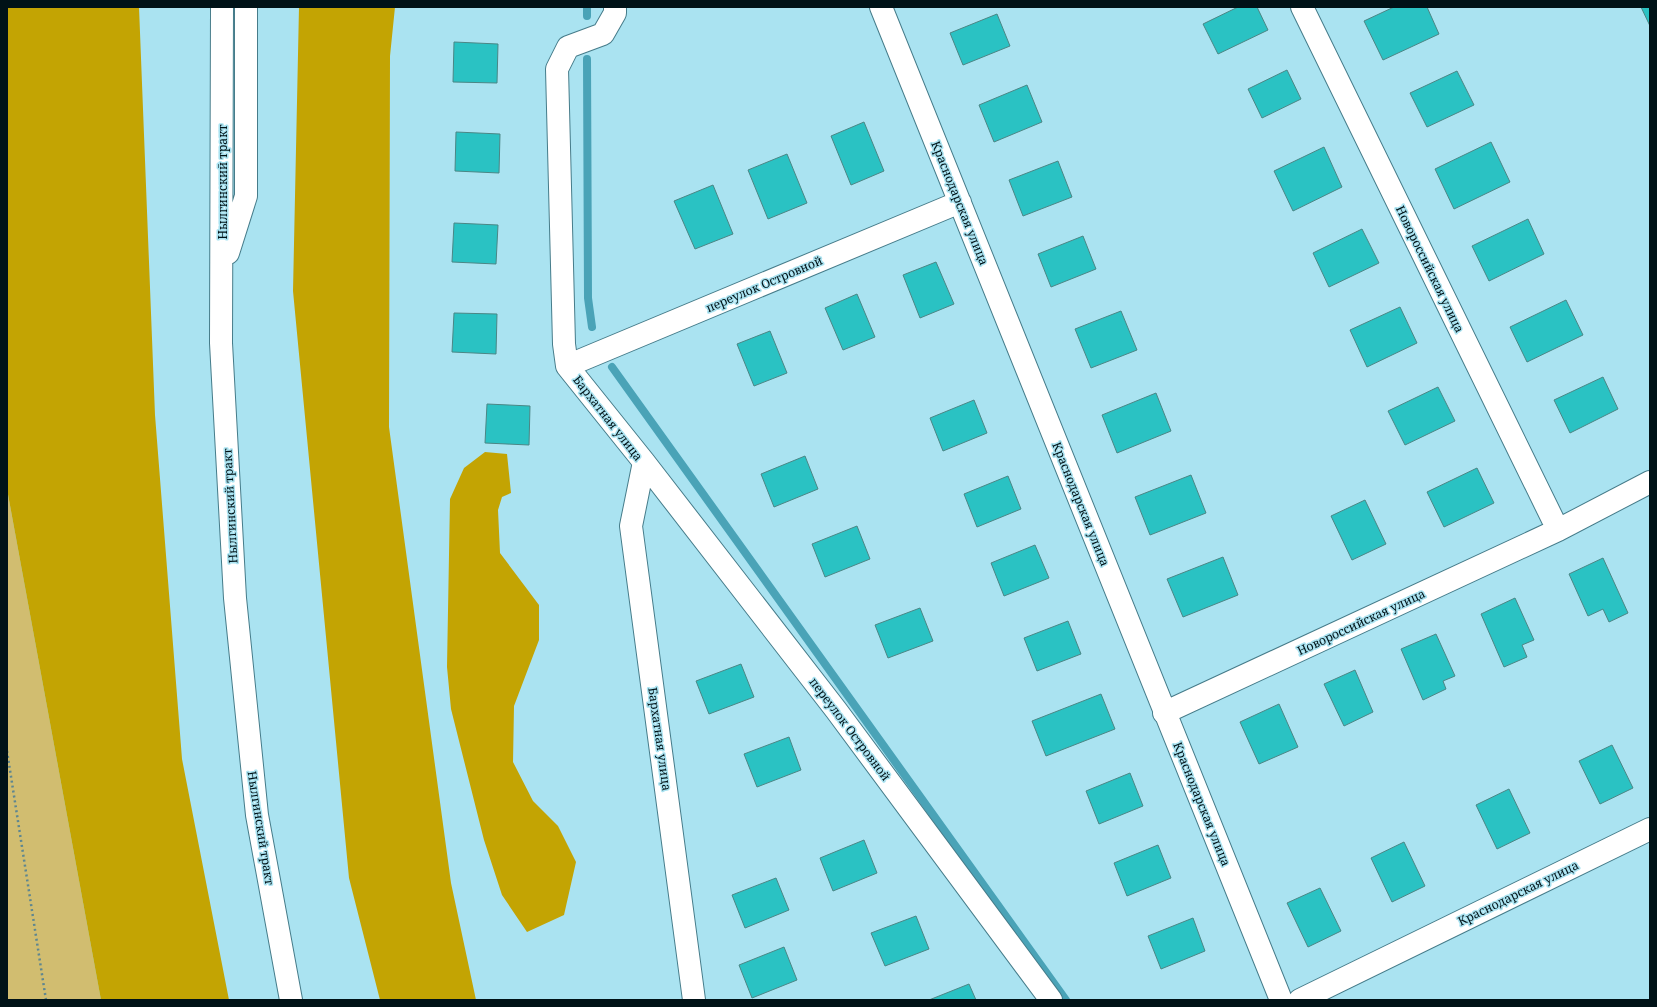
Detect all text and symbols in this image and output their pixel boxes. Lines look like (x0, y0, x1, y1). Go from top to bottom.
street label: Нылгинский тракт (214, 124, 231, 240)
street label: Краснодарская улица (927, 138, 993, 268)
street label: Новороссийская улица (1392, 203, 1468, 336)
street label: переулок Островной (703, 252, 825, 316)
street label: Бархатная улица (569, 372, 647, 464)
street label: Краснодарская улица (1048, 439, 1114, 569)
street label: Нылгинский тракт (218, 447, 242, 564)
street label: Новороссийская улица (1294, 585, 1428, 659)
street label: переулок Островной (806, 674, 894, 784)
street label: Бархатная улица (644, 686, 676, 792)
street label: Краснодарская улица (1169, 739, 1235, 869)
street label: Нылгинский тракт (244, 770, 279, 887)
street label: Краснодарская улица (1455, 856, 1581, 930)

